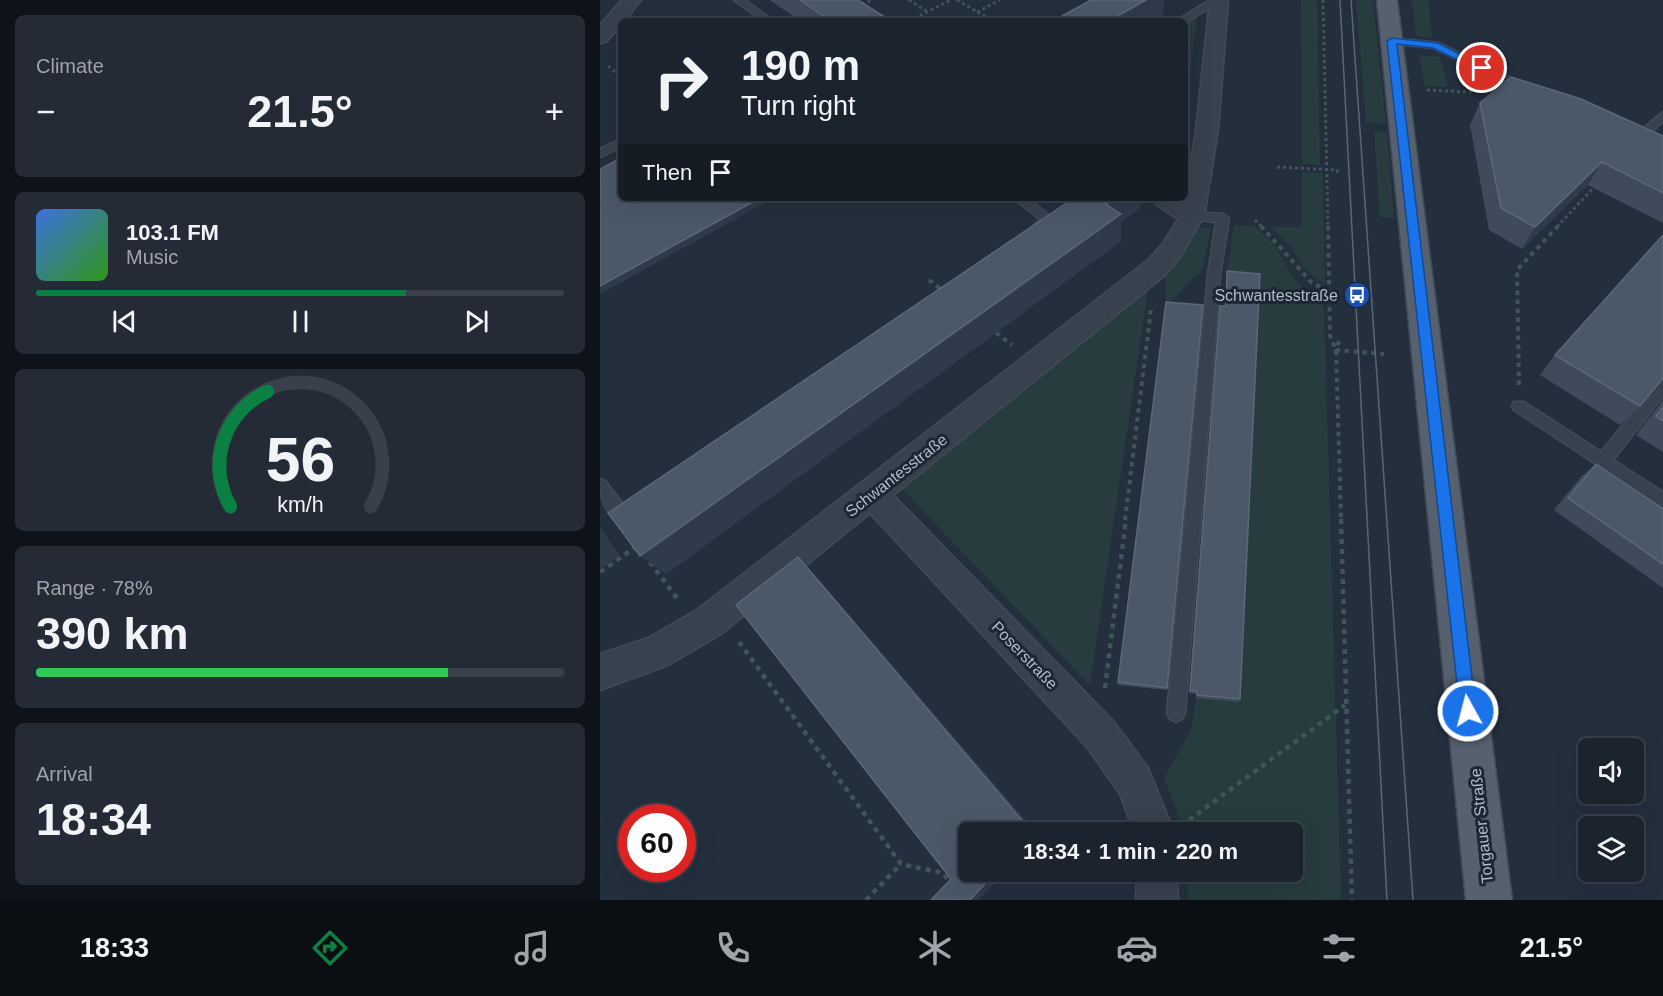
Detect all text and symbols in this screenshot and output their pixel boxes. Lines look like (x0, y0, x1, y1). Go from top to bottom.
icon: right (642, 42, 720, 120)
text: 190 m (741, 42, 860, 89)
pin (1456, 42, 1507, 93)
icon: arrive (1465, 51, 1498, 84)
text: Climate (36, 55, 104, 77)
text: 21.5° (247, 86, 353, 137)
text: Turn right (741, 91, 856, 121)
text: − (36, 93, 55, 130)
text: + (545, 93, 564, 130)
icon: arrive (704, 156, 737, 189)
text: Then (642, 160, 692, 185)
text: 103.1 FM (126, 220, 219, 245)
text: Music (126, 246, 178, 268)
bus stop icon: Schwantesstraße (1342, 280, 1372, 310)
place label: Schwantesstraße (1214, 287, 1338, 304)
icon: previous (108, 305, 141, 338)
icon: pause (284, 305, 317, 338)
icon: next (460, 305, 493, 338)
text: 56 (265, 425, 335, 494)
street label: Schwantesstraße (842, 431, 950, 520)
text: km/h (277, 493, 323, 517)
text: Range · 78% (36, 577, 153, 599)
text: 390 km (36, 608, 189, 659)
street label: Poserstraße (988, 618, 1061, 693)
position arrow (1436, 679, 1500, 743)
map controls (1578, 738, 1644, 882)
button: sound (1578, 738, 1644, 804)
text: Arrival (36, 763, 93, 785)
street label: Torgauer Straße (1467, 767, 1496, 884)
text: 18:34 (36, 794, 151, 845)
speed limit sign: 60 (618, 804, 696, 882)
button: layers (1578, 816, 1644, 882)
text: 18:34 · 1 min · 220 m (1023, 839, 1238, 864)
icon: directions (309, 927, 351, 969)
icon: music (511, 927, 553, 969)
icon: phone (712, 927, 754, 969)
icon: climate (914, 927, 956, 969)
icon: car (1116, 927, 1158, 969)
icon: filters (1318, 927, 1360, 969)
text: 18:33 (80, 933, 149, 963)
text: 21.5° (1520, 933, 1583, 963)

